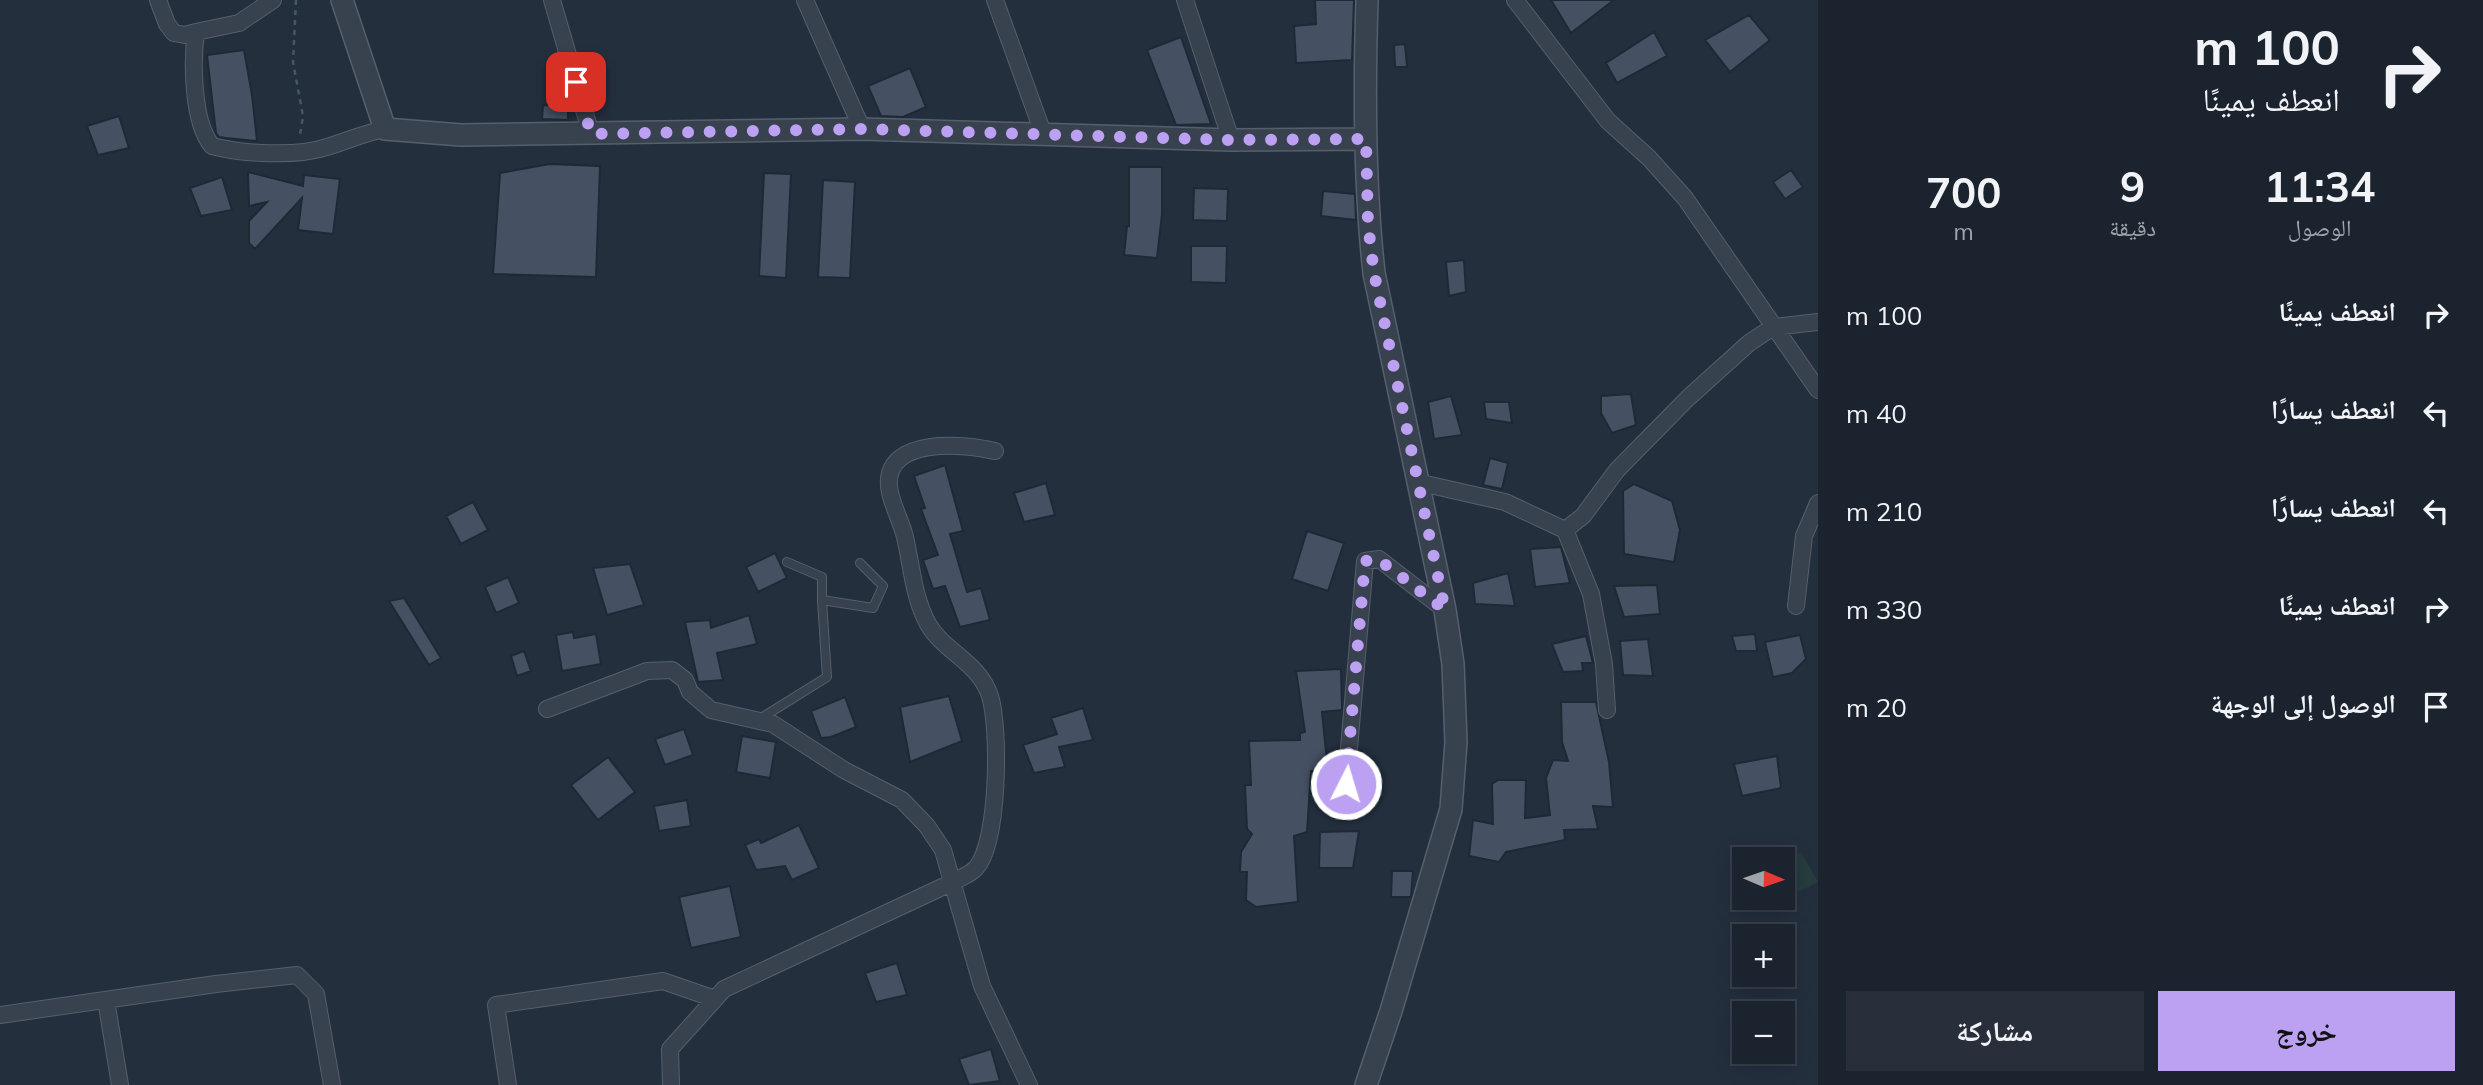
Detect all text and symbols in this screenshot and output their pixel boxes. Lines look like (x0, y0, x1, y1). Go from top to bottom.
text: 100 m (2194, 16, 2340, 77)
icon: right (2364, 28, 2455, 119)
pin (546, 52, 606, 112)
icon: arrive (557, 63, 595, 101)
text: انعطف يمينًا (2203, 79, 2340, 119)
text: 9 (2120, 160, 2145, 213)
text: 11:34 (2264, 160, 2375, 213)
text: 700 (1926, 166, 2001, 219)
text: دقيقة (2109, 213, 2156, 242)
text: الوصول (2288, 213, 2351, 242)
text: m (1954, 217, 1974, 246)
text: انعطف يمينًا (2279, 295, 2396, 328)
icon: right (2417, 296, 2455, 334)
text: 100 m (1846, 299, 1922, 332)
text: انعطف يسارًا (2271, 393, 2396, 426)
icon: left (2417, 394, 2455, 432)
text: 40 m (1846, 397, 1907, 430)
text: انعطف يسارًا (2271, 491, 2396, 524)
icon: left (2417, 492, 2455, 530)
text: 210 m (1846, 495, 1922, 528)
text: انعطف يمينًا (2279, 589, 2396, 622)
icon: right (2417, 590, 2455, 628)
text: 330 m (1846, 593, 1922, 626)
text: الوصول إلى الوجهة (2211, 687, 2396, 720)
icon: arrive (2417, 688, 2455, 726)
text: 20 m (1846, 691, 1907, 724)
position arrow (1309, 747, 1383, 821)
north arrow (1732, 847, 1796, 910)
map controls (1732, 847, 1795, 1064)
button: + (1732, 924, 1795, 987)
button: مشاركة (1846, 991, 2144, 1071)
button: خروج (2158, 991, 2455, 1071)
button: − (1732, 1001, 1795, 1064)

